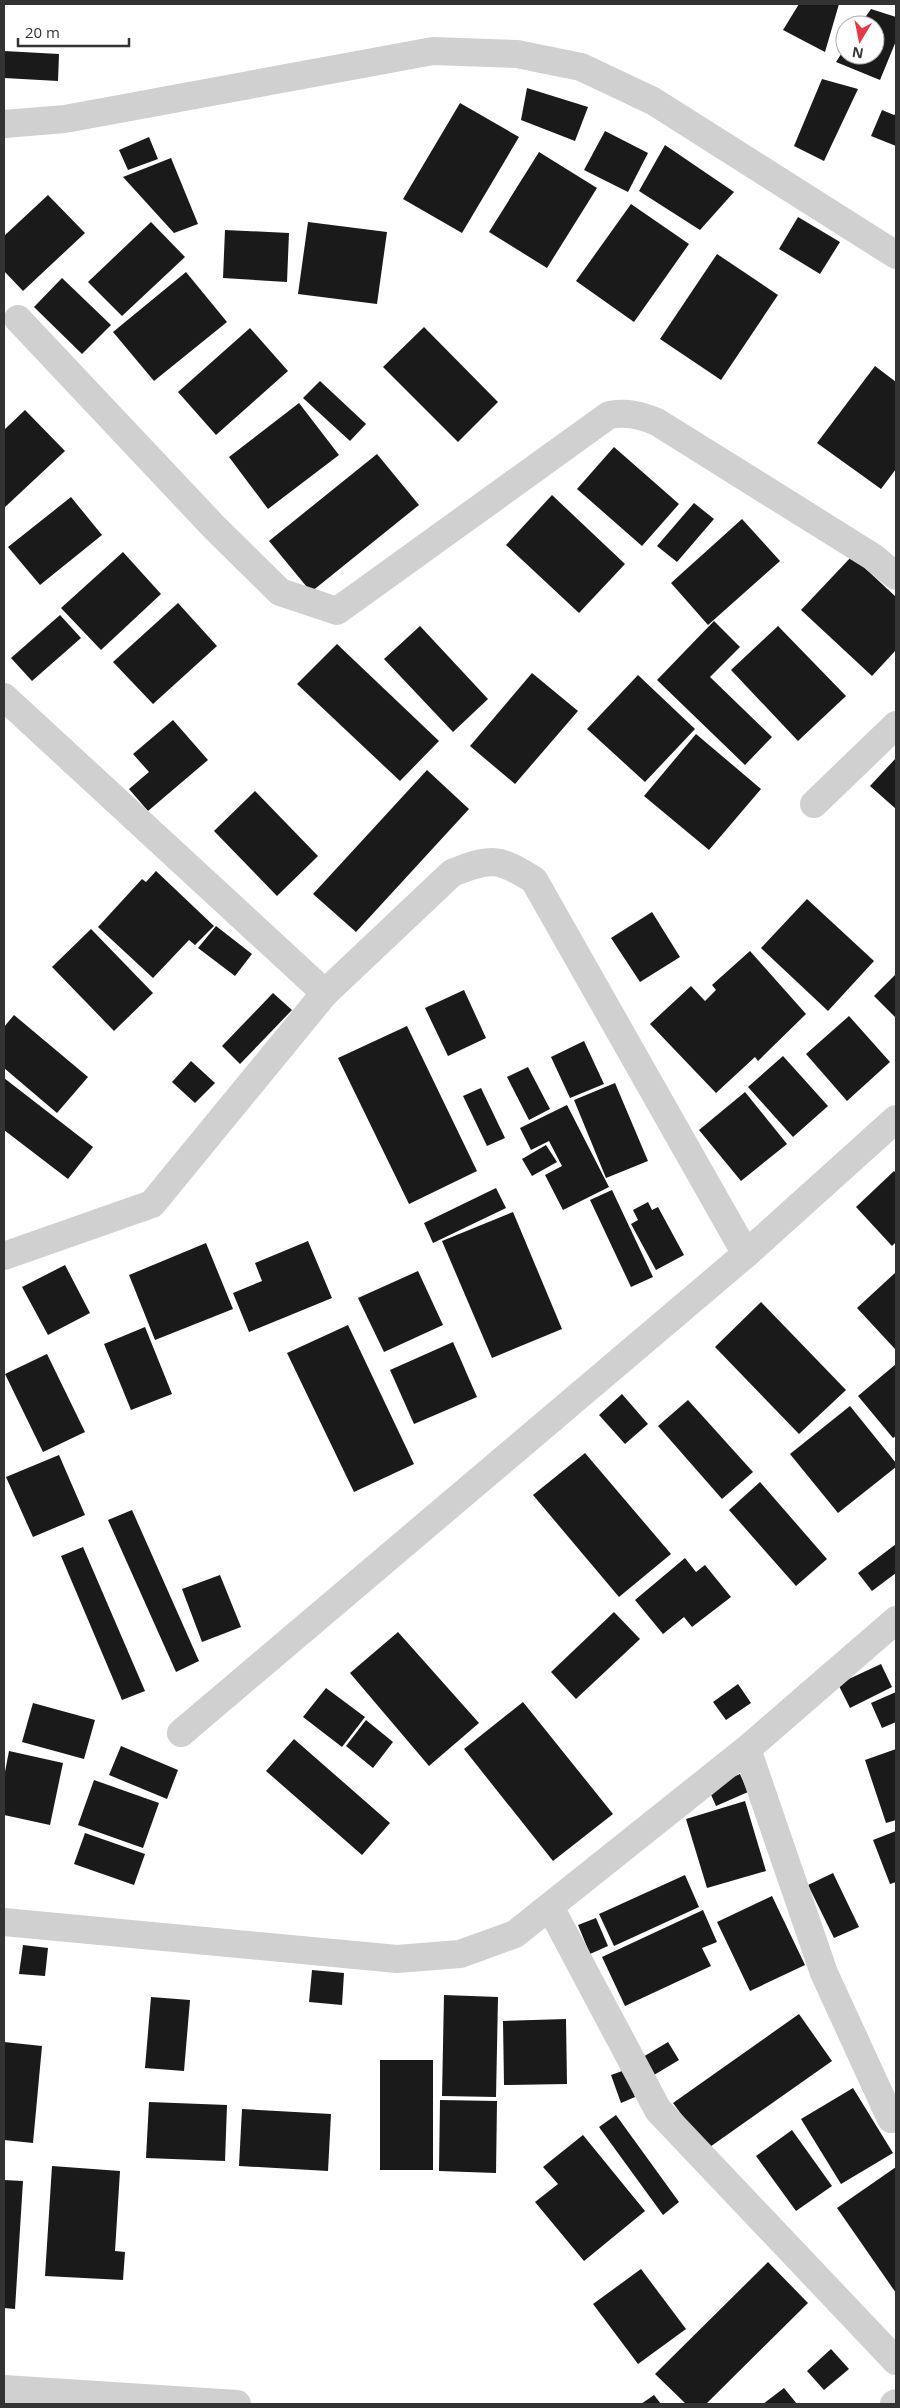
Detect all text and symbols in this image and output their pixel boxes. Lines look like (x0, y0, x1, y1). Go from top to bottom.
scale bar (18, 15, 129, 47)
north arrow (835, 15, 885, 65)
text: 20 m (25, 22, 60, 42)
text: N (850, 43, 865, 64)

